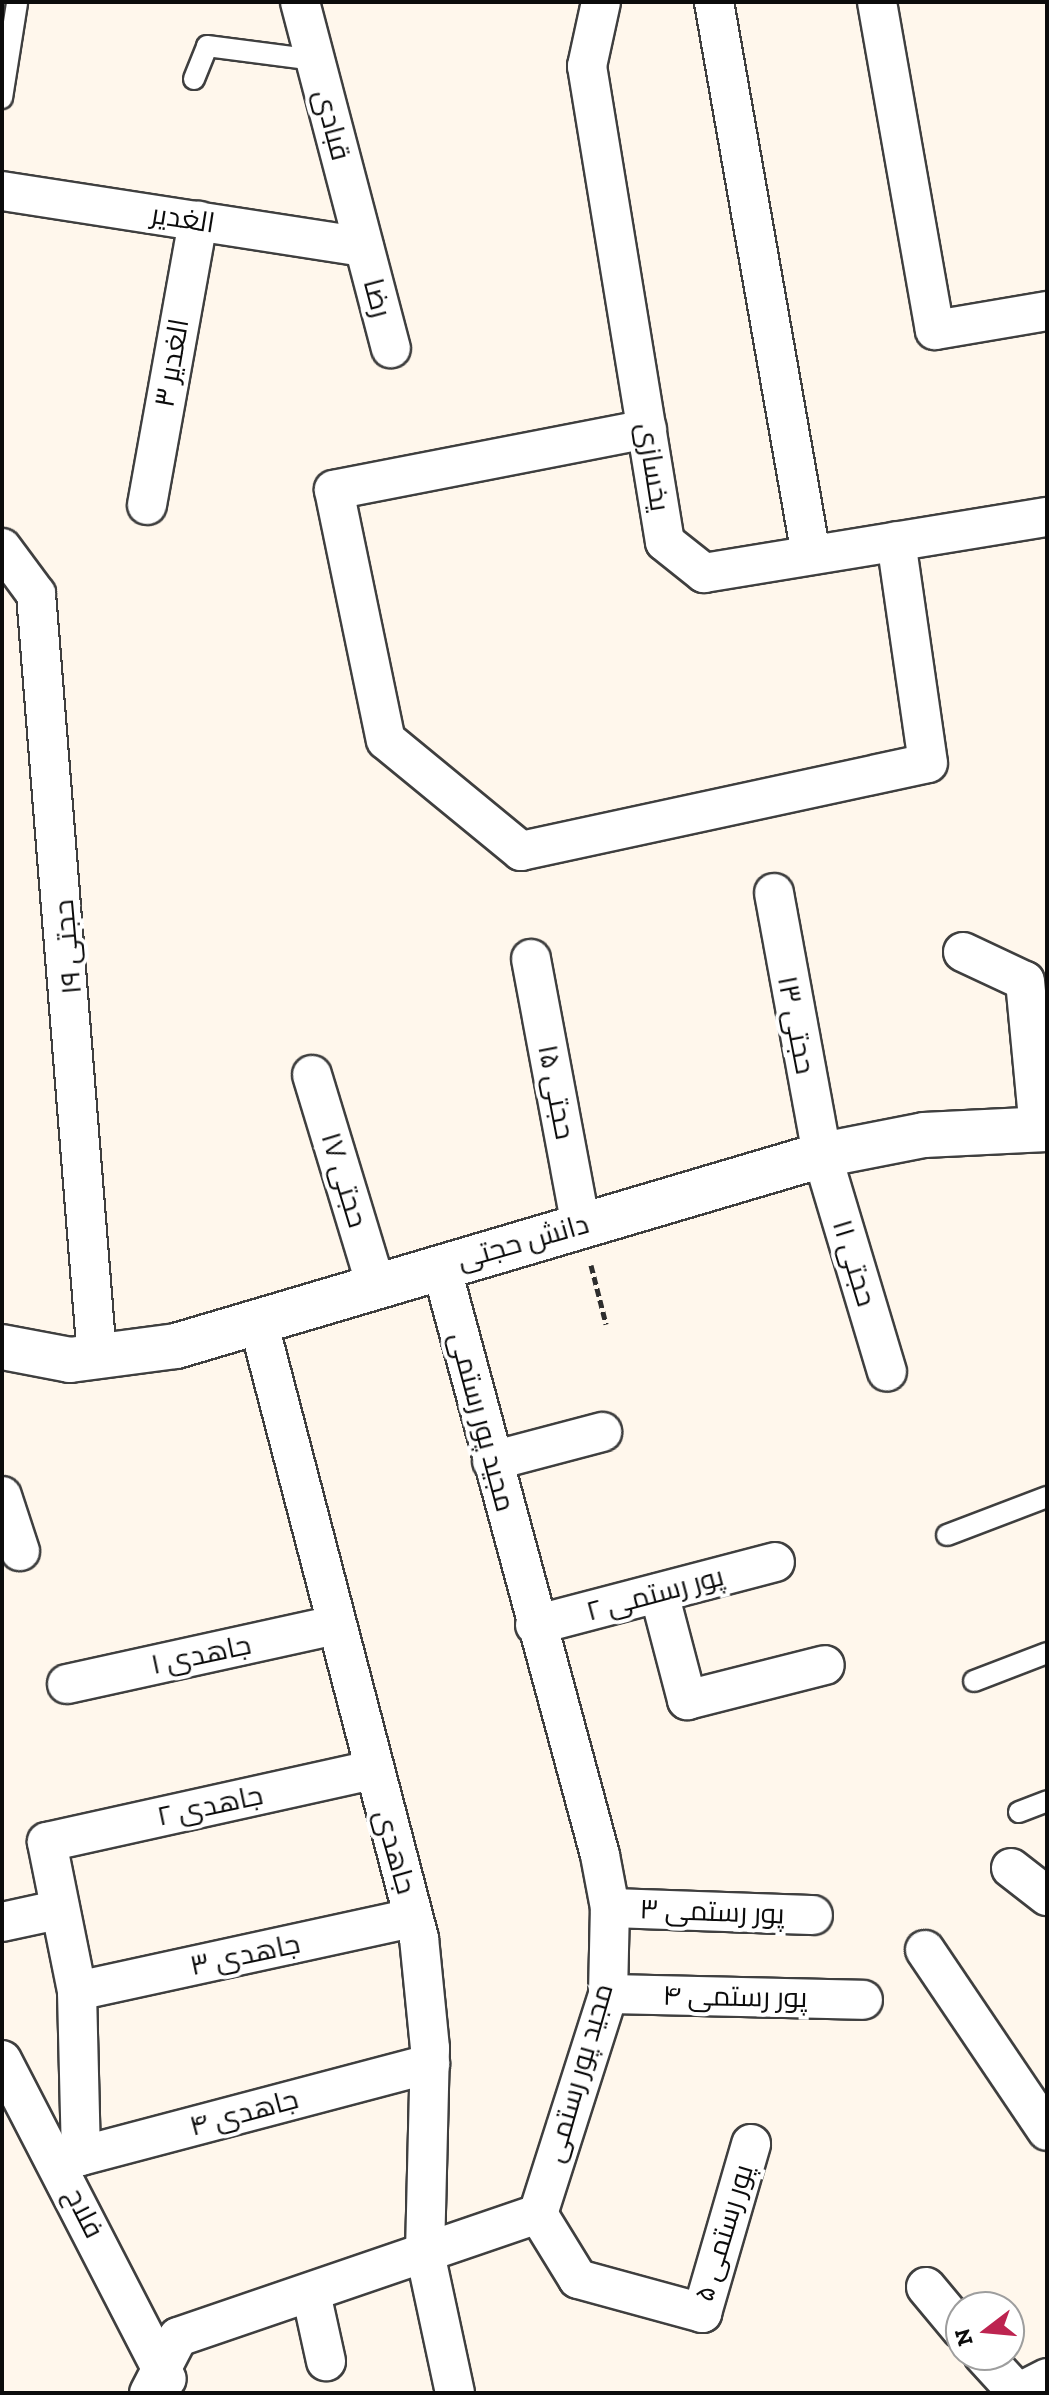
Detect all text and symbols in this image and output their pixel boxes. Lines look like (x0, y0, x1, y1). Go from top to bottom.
street label: قبادی (306, 86, 358, 164)
street label: الغدیر (149, 197, 217, 241)
street label: رضا (356, 275, 398, 321)
street label: الغدیر ۳ (148, 316, 196, 410)
street label: یخسازی (629, 420, 677, 514)
street label: حجتی ۱۹ (47, 898, 89, 996)
street label: حجتی ۱۳ (770, 973, 822, 1077)
street label: حجتی ۱۵ (530, 1042, 582, 1142)
street label: حجتی ۱۷ (314, 1128, 374, 1232)
street label: دانش حجتی (453, 1207, 593, 1277)
street label: حجتی ۱۱ (825, 1216, 883, 1310)
street label: مجید پور رستمی (442, 1329, 522, 1515)
street label: پور رستمی ۲ (583, 1560, 727, 1628)
street label: جاهدی ۱ (148, 1628, 254, 1682)
street label: جاهدی ۲ (154, 1778, 266, 1834)
street label: جاهدی (367, 1806, 423, 1898)
street label: پور رستمی ۳ (639, 1893, 785, 1931)
street label: جاهدی ۳ (187, 1927, 303, 1983)
street label: پور رستمی ۴ (662, 1979, 808, 2015)
street label: مجید پور رستمی (537, 1980, 621, 2166)
street label: جاهدی ۴ (186, 2082, 302, 2144)
street label: پور رستمی ۵ (687, 2160, 761, 2306)
street label: فلاح (57, 2182, 111, 2244)
north arrow (945, 2291, 1025, 2371)
text: N (948, 2325, 979, 2349)

